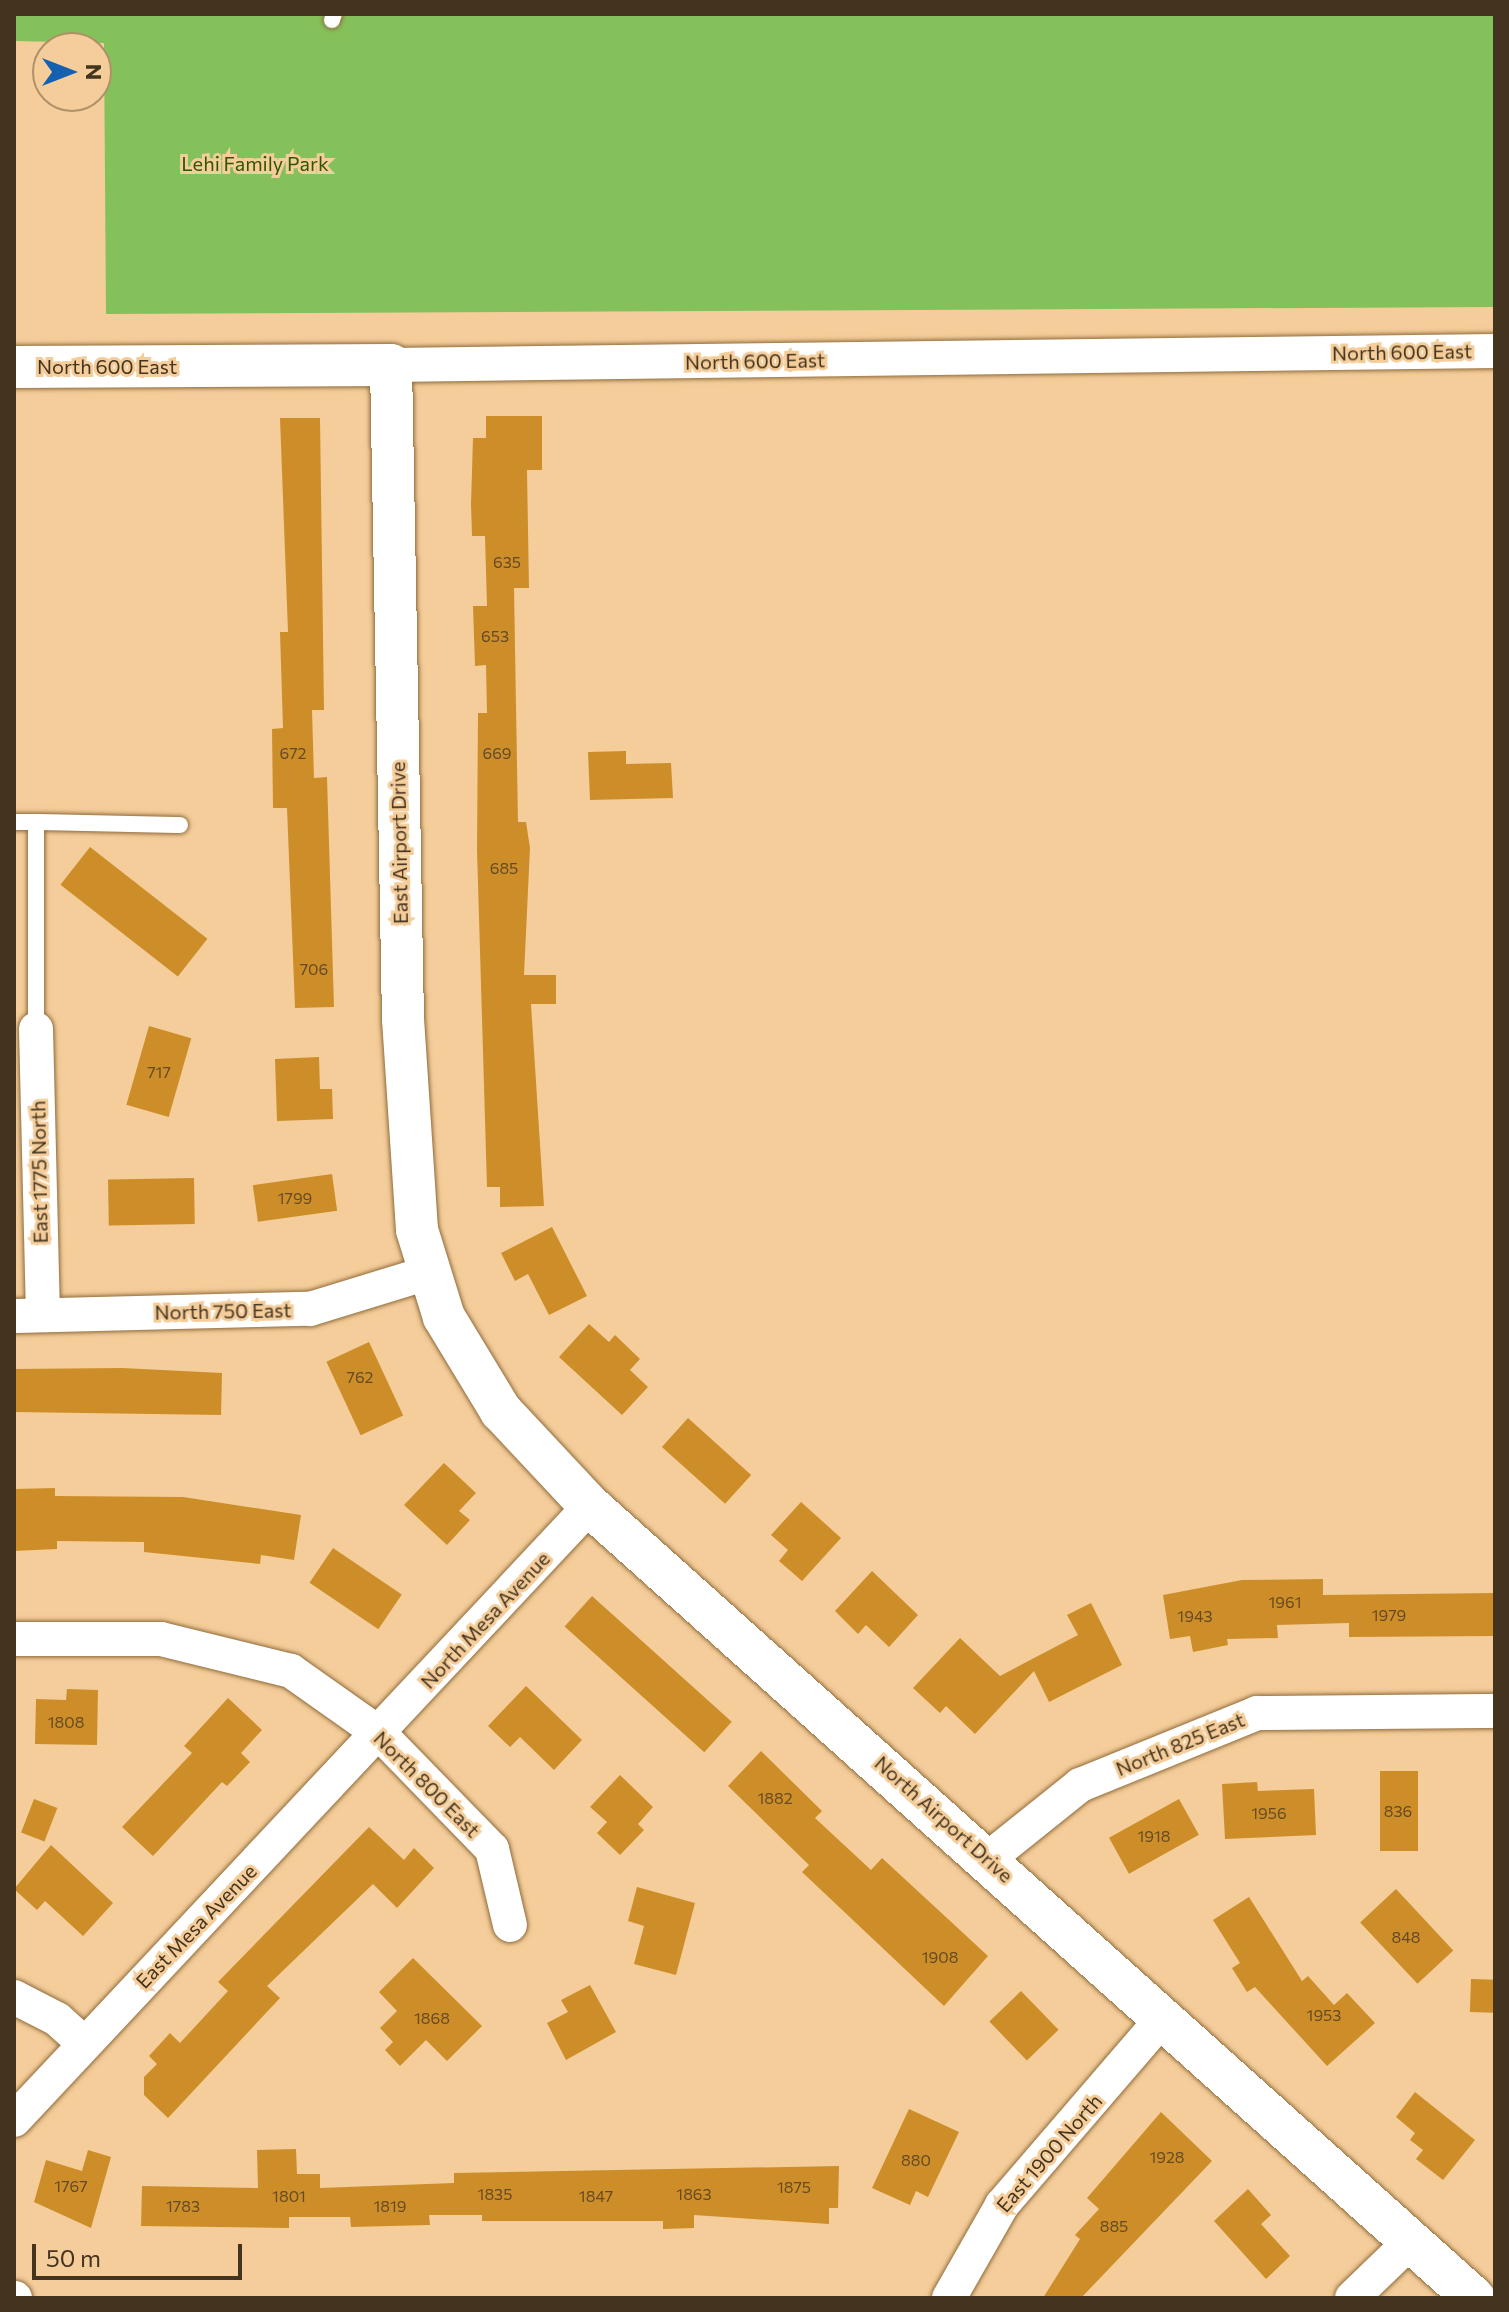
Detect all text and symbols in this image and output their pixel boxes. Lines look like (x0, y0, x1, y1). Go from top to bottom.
north arrow (32, 32, 112, 112)
text: N (81, 64, 108, 80)
park label: Lehi Family Park (181, 151, 329, 175)
street label: North 600 East (1332, 339, 1472, 365)
street label: North 600 East (685, 348, 825, 374)
street label: North 600 East (37, 354, 177, 378)
house number: 635 (493, 552, 521, 572)
house number: 653 (481, 626, 509, 646)
house number: 672 (280, 743, 306, 763)
house number: 669 (483, 743, 511, 763)
street label: East Airport Drive (386, 762, 412, 924)
house number: 685 (490, 858, 518, 878)
house number: 706 (300, 959, 328, 979)
house number: 717 (147, 1062, 171, 1082)
street label: East 1775 North (26, 1100, 52, 1244)
house number: 1799 (278, 1188, 312, 1208)
street label: North 750 East (154, 1298, 292, 1324)
house number: 762 (347, 1367, 373, 1387)
street label: North Mesa Avenue (415, 1547, 555, 1693)
house number: 1961 (1268, 1592, 1302, 1612)
house number: 1979 (1372, 1605, 1406, 1625)
house number: 1943 (1177, 1606, 1213, 1626)
street label: North 825 East (1112, 1707, 1248, 1781)
house number: 1808 (48, 1712, 84, 1732)
street label: North 800 East (369, 1726, 485, 1842)
street label: North Airport Drive (870, 1751, 1018, 1887)
house number: 1882 (757, 1788, 793, 1808)
house number: 836 (1384, 1801, 1412, 1821)
house number: 1956 (1251, 1803, 1287, 1823)
house number: 1918 (1137, 1826, 1171, 1846)
street label: East Mesa Avenue (131, 1859, 261, 1993)
house number: 848 (1391, 1927, 1421, 1947)
house number: 1908 (922, 1947, 958, 1967)
house number: 1953 (1307, 2005, 1341, 2025)
house number: 1868 (414, 2008, 450, 2028)
street label: East 1900 North (991, 2089, 1107, 2217)
house number: 1928 (1149, 2147, 1185, 2167)
house number: 880 (901, 2150, 931, 2170)
house number: 1767 (54, 2176, 88, 2196)
house number: 1875 (777, 2177, 811, 2197)
house number: 1835 (478, 2184, 512, 2204)
house number: 1863 (676, 2184, 712, 2204)
house number: 1801 (272, 2186, 306, 2206)
house number: 1847 (579, 2186, 613, 2206)
house number: 1783 (166, 2196, 200, 2216)
house number: 1819 (373, 2196, 407, 2216)
house number: 885 (1100, 2216, 1128, 2236)
scale bar (36, 2228, 246, 2278)
text: 50 m (46, 2243, 101, 2272)

